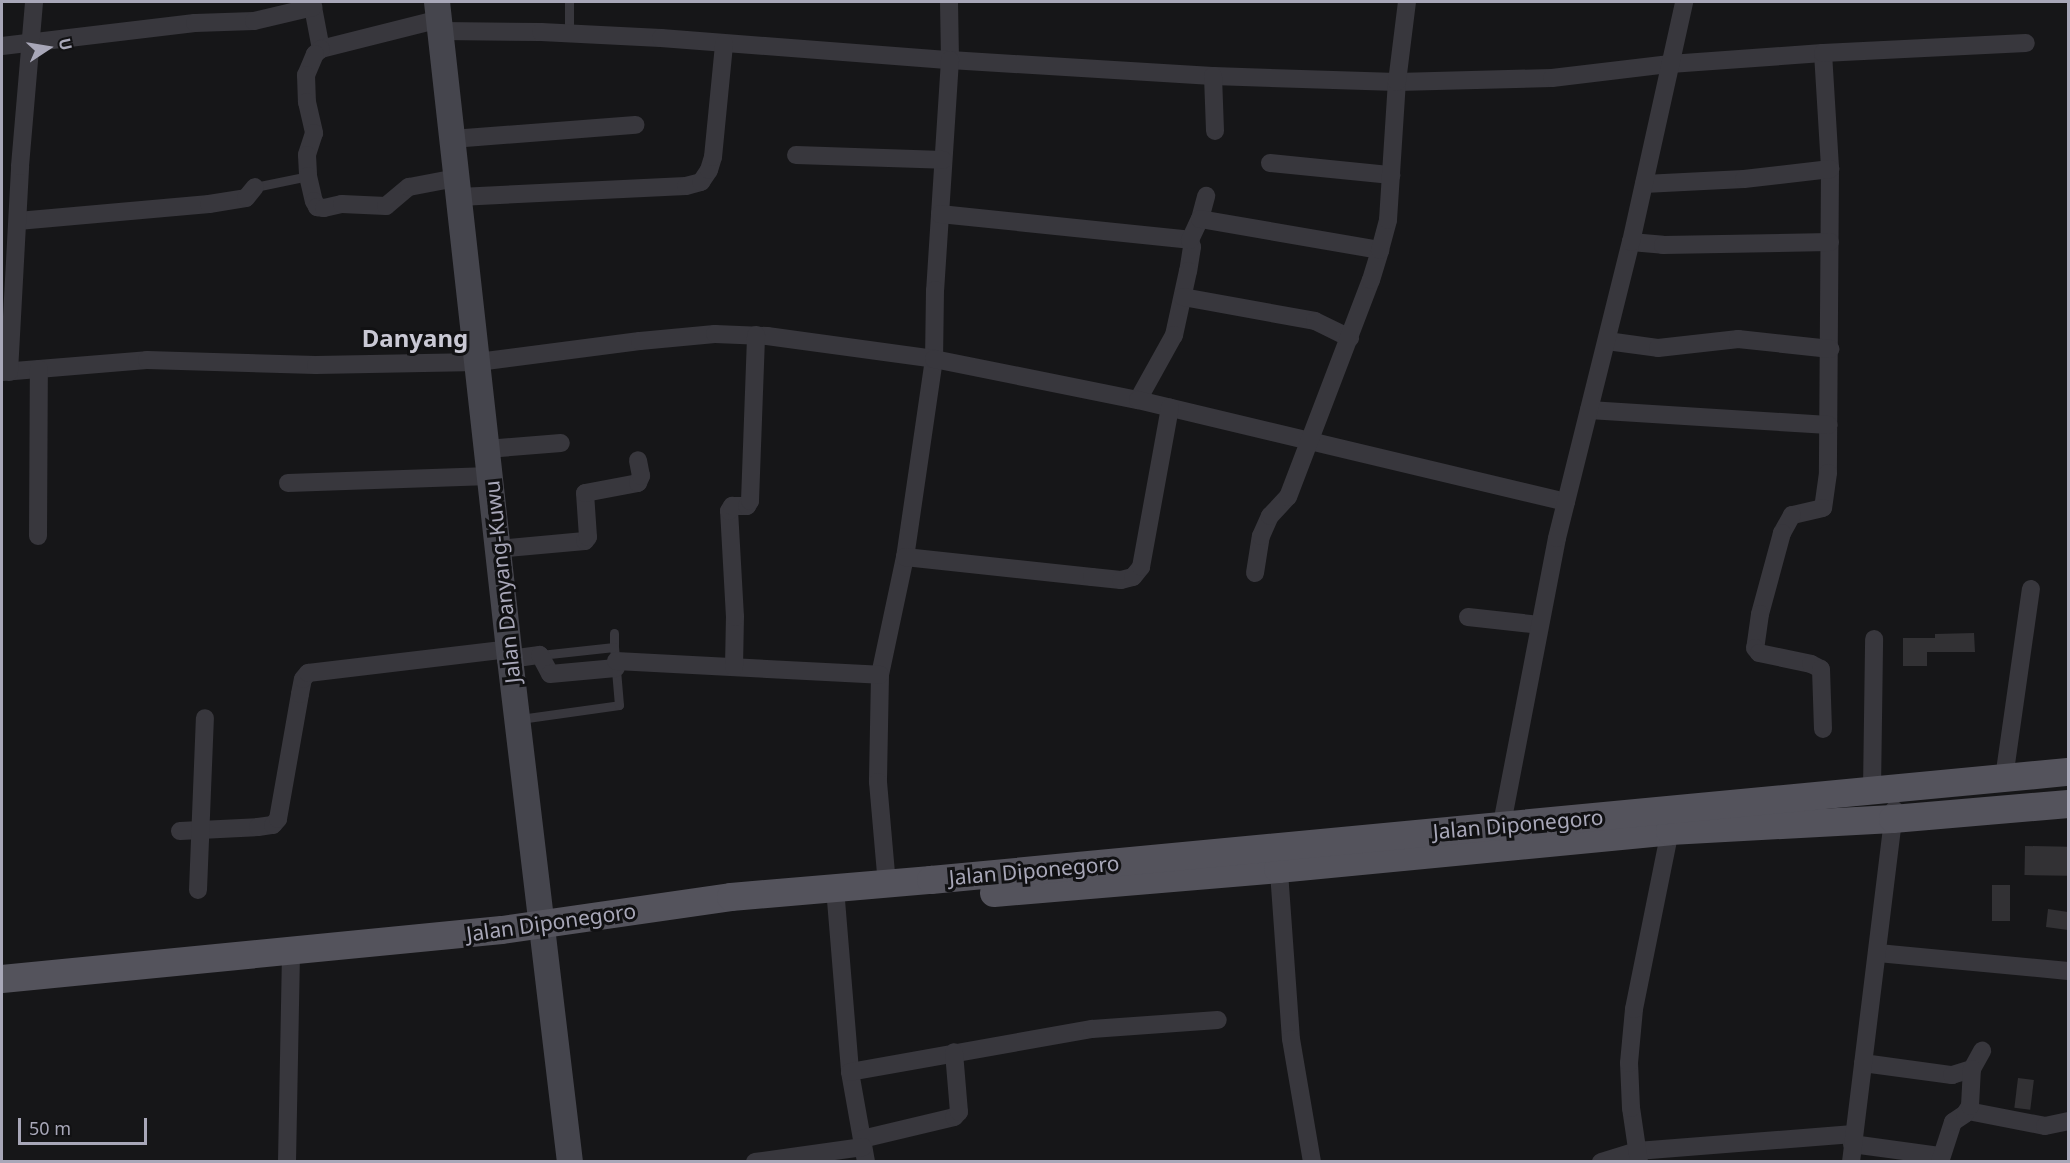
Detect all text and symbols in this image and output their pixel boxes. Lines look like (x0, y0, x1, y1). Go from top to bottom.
north arrow (18, 18, 78, 78)
text: U (54, 36, 78, 52)
district label: Danyang (362, 324, 468, 352)
street label: Jalan Danyang-Kuwu (479, 479, 525, 685)
street label: Jalan Diponegoro (1432, 804, 1604, 844)
street label: Jalan Diponegoro (948, 850, 1120, 890)
street label: Jalan Diponegoro (465, 898, 637, 946)
scale bar (21, 1106, 150, 1144)
text: 50 m (29, 1116, 71, 1140)

